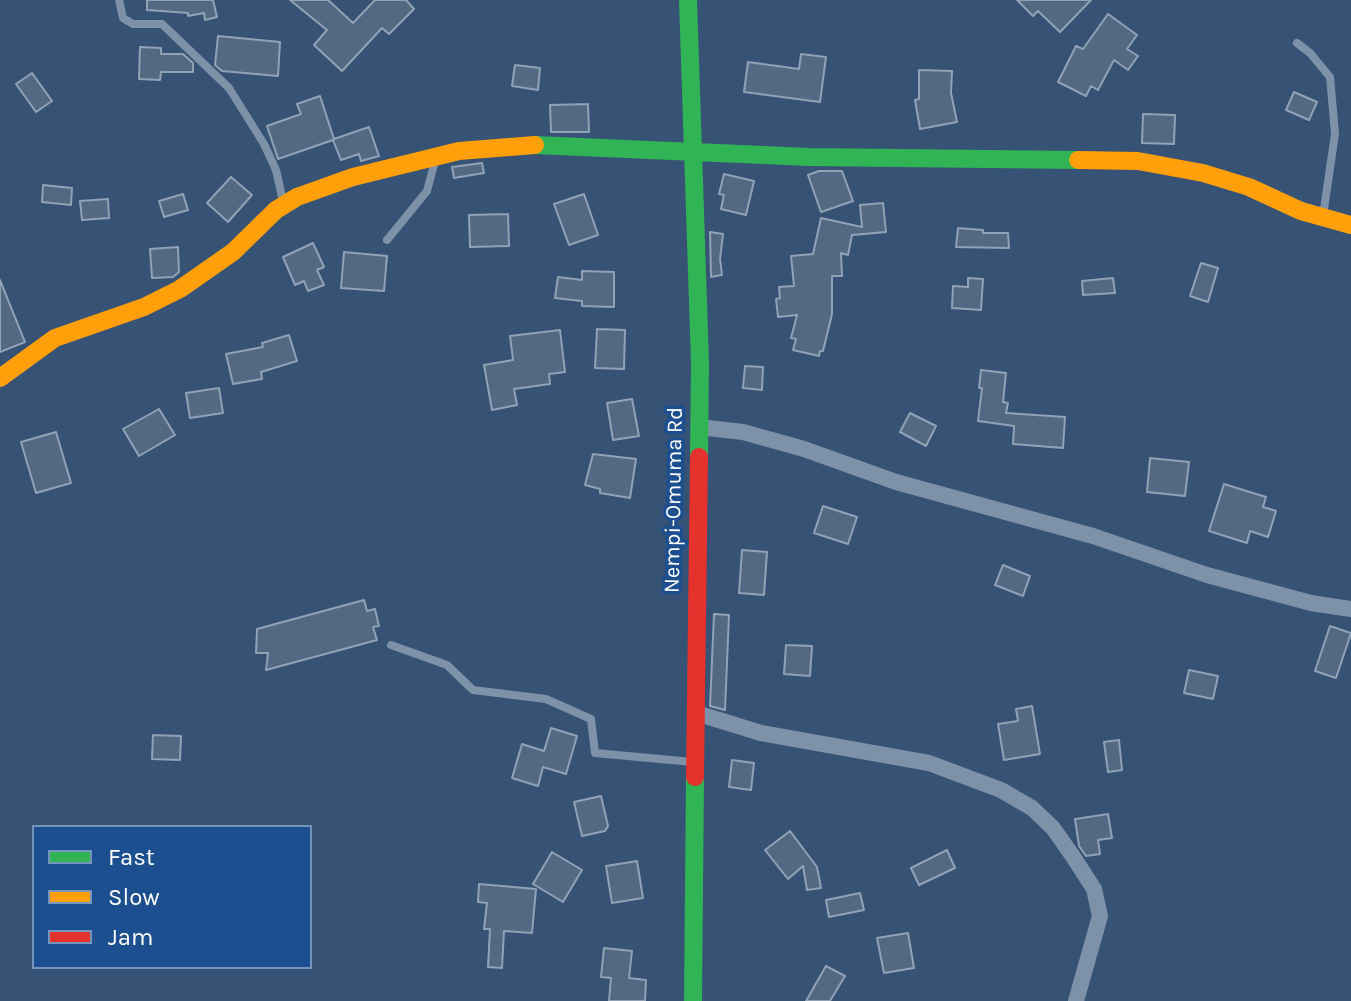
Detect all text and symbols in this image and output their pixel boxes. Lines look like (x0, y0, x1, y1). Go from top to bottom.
street label: Nempi-Omuma Rd (659, 407, 689, 593)
legend (32, 825, 312, 969)
text: Fast (108, 843, 155, 871)
text: Slow (108, 883, 160, 911)
text: Jam (108, 923, 153, 951)

